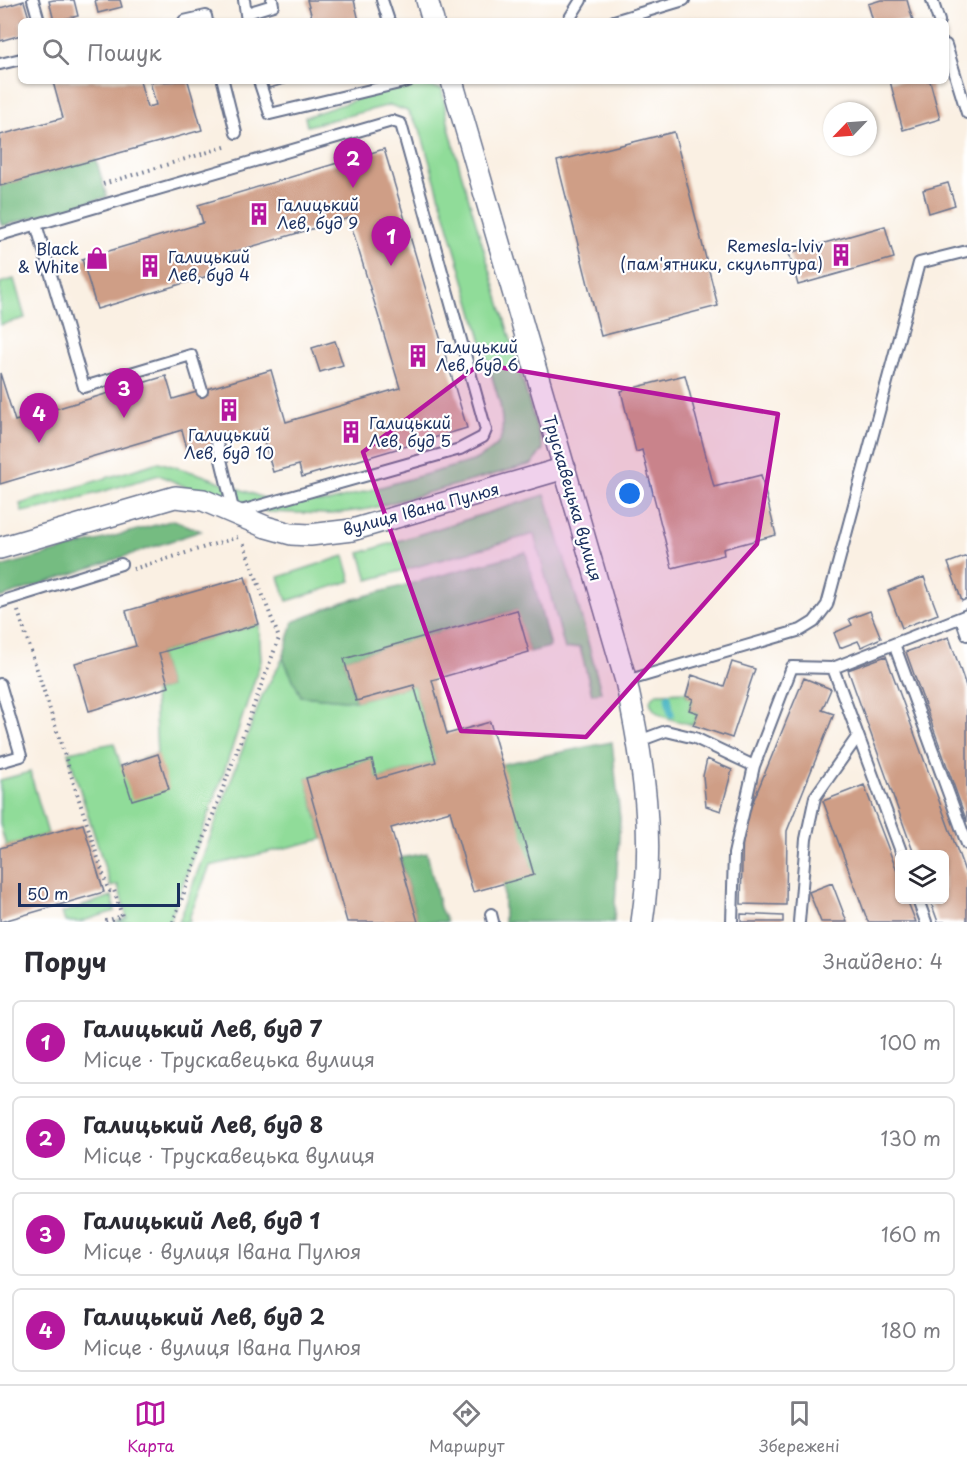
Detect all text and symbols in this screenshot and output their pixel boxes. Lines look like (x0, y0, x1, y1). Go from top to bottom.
search box (18, 18, 949, 84)
icon: search (39, 35, 72, 68)
text: Пошук (87, 35, 162, 68)
north arrow (823, 102, 877, 156)
pin: 2 (334, 138, 372, 188)
place label: Галицький Лев, буд 9 (277, 192, 359, 234)
building icon: Галицький Лев, буд 9 (246, 201, 272, 227)
pin: 1 (372, 216, 410, 266)
place label: Remesla-lviv (пам'ятники, скульптура) (620, 233, 824, 275)
place label: Black & White (18, 236, 79, 278)
building icon: Remesla-lviv (пам'ятники, скульптура) (828, 242, 854, 268)
place label: Галицький Лев, буд 4 (168, 244, 250, 286)
shop icon: Black & White (84, 245, 110, 271)
building icon: Галицький Лев, буд 4 (137, 253, 163, 279)
place label: Галицький Лев, буд 6 (436, 334, 518, 376)
building icon: Галицький Лев, буд 6 (405, 343, 431, 369)
pin: 3 (104, 368, 144, 418)
pin: 4 (20, 394, 58, 443)
building icon: Галицький Лев, буд 10 (216, 397, 242, 423)
place label: Галицький Лев, буд 5 (369, 410, 451, 452)
street label: Трускавецька вулиця (539, 412, 609, 584)
building icon: Галицький Лев, буд 5 (338, 419, 364, 445)
place label: Галицький Лев, буд 10 (184, 422, 274, 464)
street label: вулиця Івана Пулюя (340, 476, 502, 540)
your location (615, 479, 644, 508)
map controls (895, 850, 949, 904)
button: layers (895, 850, 949, 904)
scale bar (18, 880, 180, 908)
text: 50 m (27, 881, 68, 905)
text: Поруч (24, 942, 107, 981)
text: Знайдено: 4 (823, 946, 943, 976)
text: Галицький Лев, буд 7 (83, 1011, 322, 1044)
text: 1 (41, 1027, 50, 1057)
text: 100 m (880, 1027, 941, 1057)
text: Місце · Трускавецька вулиця (83, 1044, 375, 1074)
text: Галицький Лев, буд 8 (83, 1107, 323, 1140)
text: 2 (38, 1123, 53, 1153)
text: 130 m (881, 1123, 941, 1153)
text: Місце · Трускавецька вулиця (83, 1140, 375, 1170)
text: Галицький Лев, буд 1 (83, 1203, 320, 1236)
text: 3 (39, 1219, 52, 1249)
text: 160 m (881, 1219, 941, 1249)
text: Місце · вулиця Івана Пулюя (83, 1236, 361, 1266)
text: Галицький Лев, буд 2 (83, 1299, 325, 1332)
text: 4 (39, 1315, 52, 1345)
text: 180 m (881, 1315, 941, 1345)
text: Місце · вулиця Івана Пулюя (83, 1332, 361, 1362)
tab: Карта (127, 1397, 174, 1457)
tab: Маршрут (429, 1397, 505, 1457)
tab: Збережені (759, 1397, 840, 1457)

